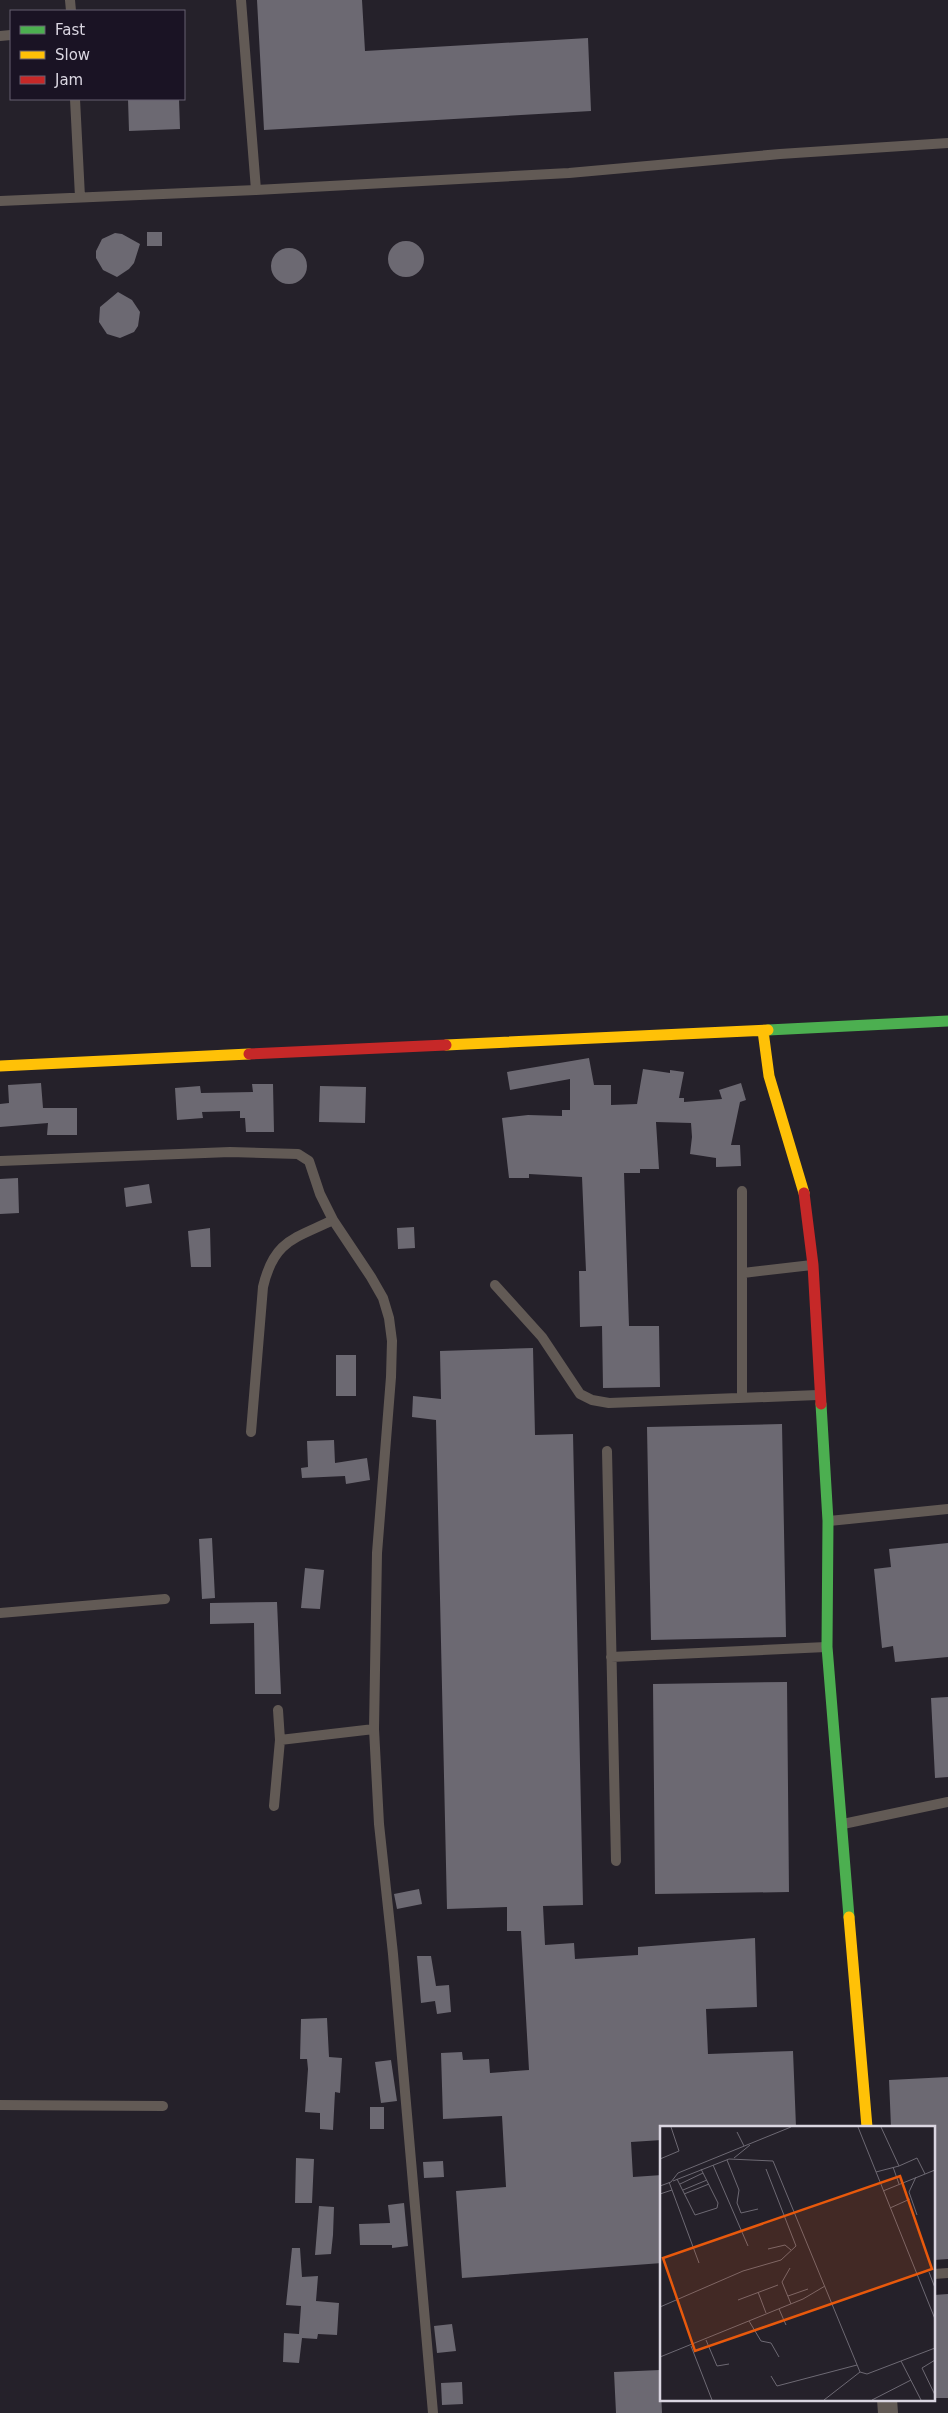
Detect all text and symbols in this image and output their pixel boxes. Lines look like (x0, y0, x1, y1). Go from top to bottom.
legend (10, 10, 185, 100)
text: Fast (55, 21, 85, 39)
text: Slow (55, 46, 90, 64)
text: Jam (54, 71, 83, 89)
inset map (660, 2126, 936, 2400)

